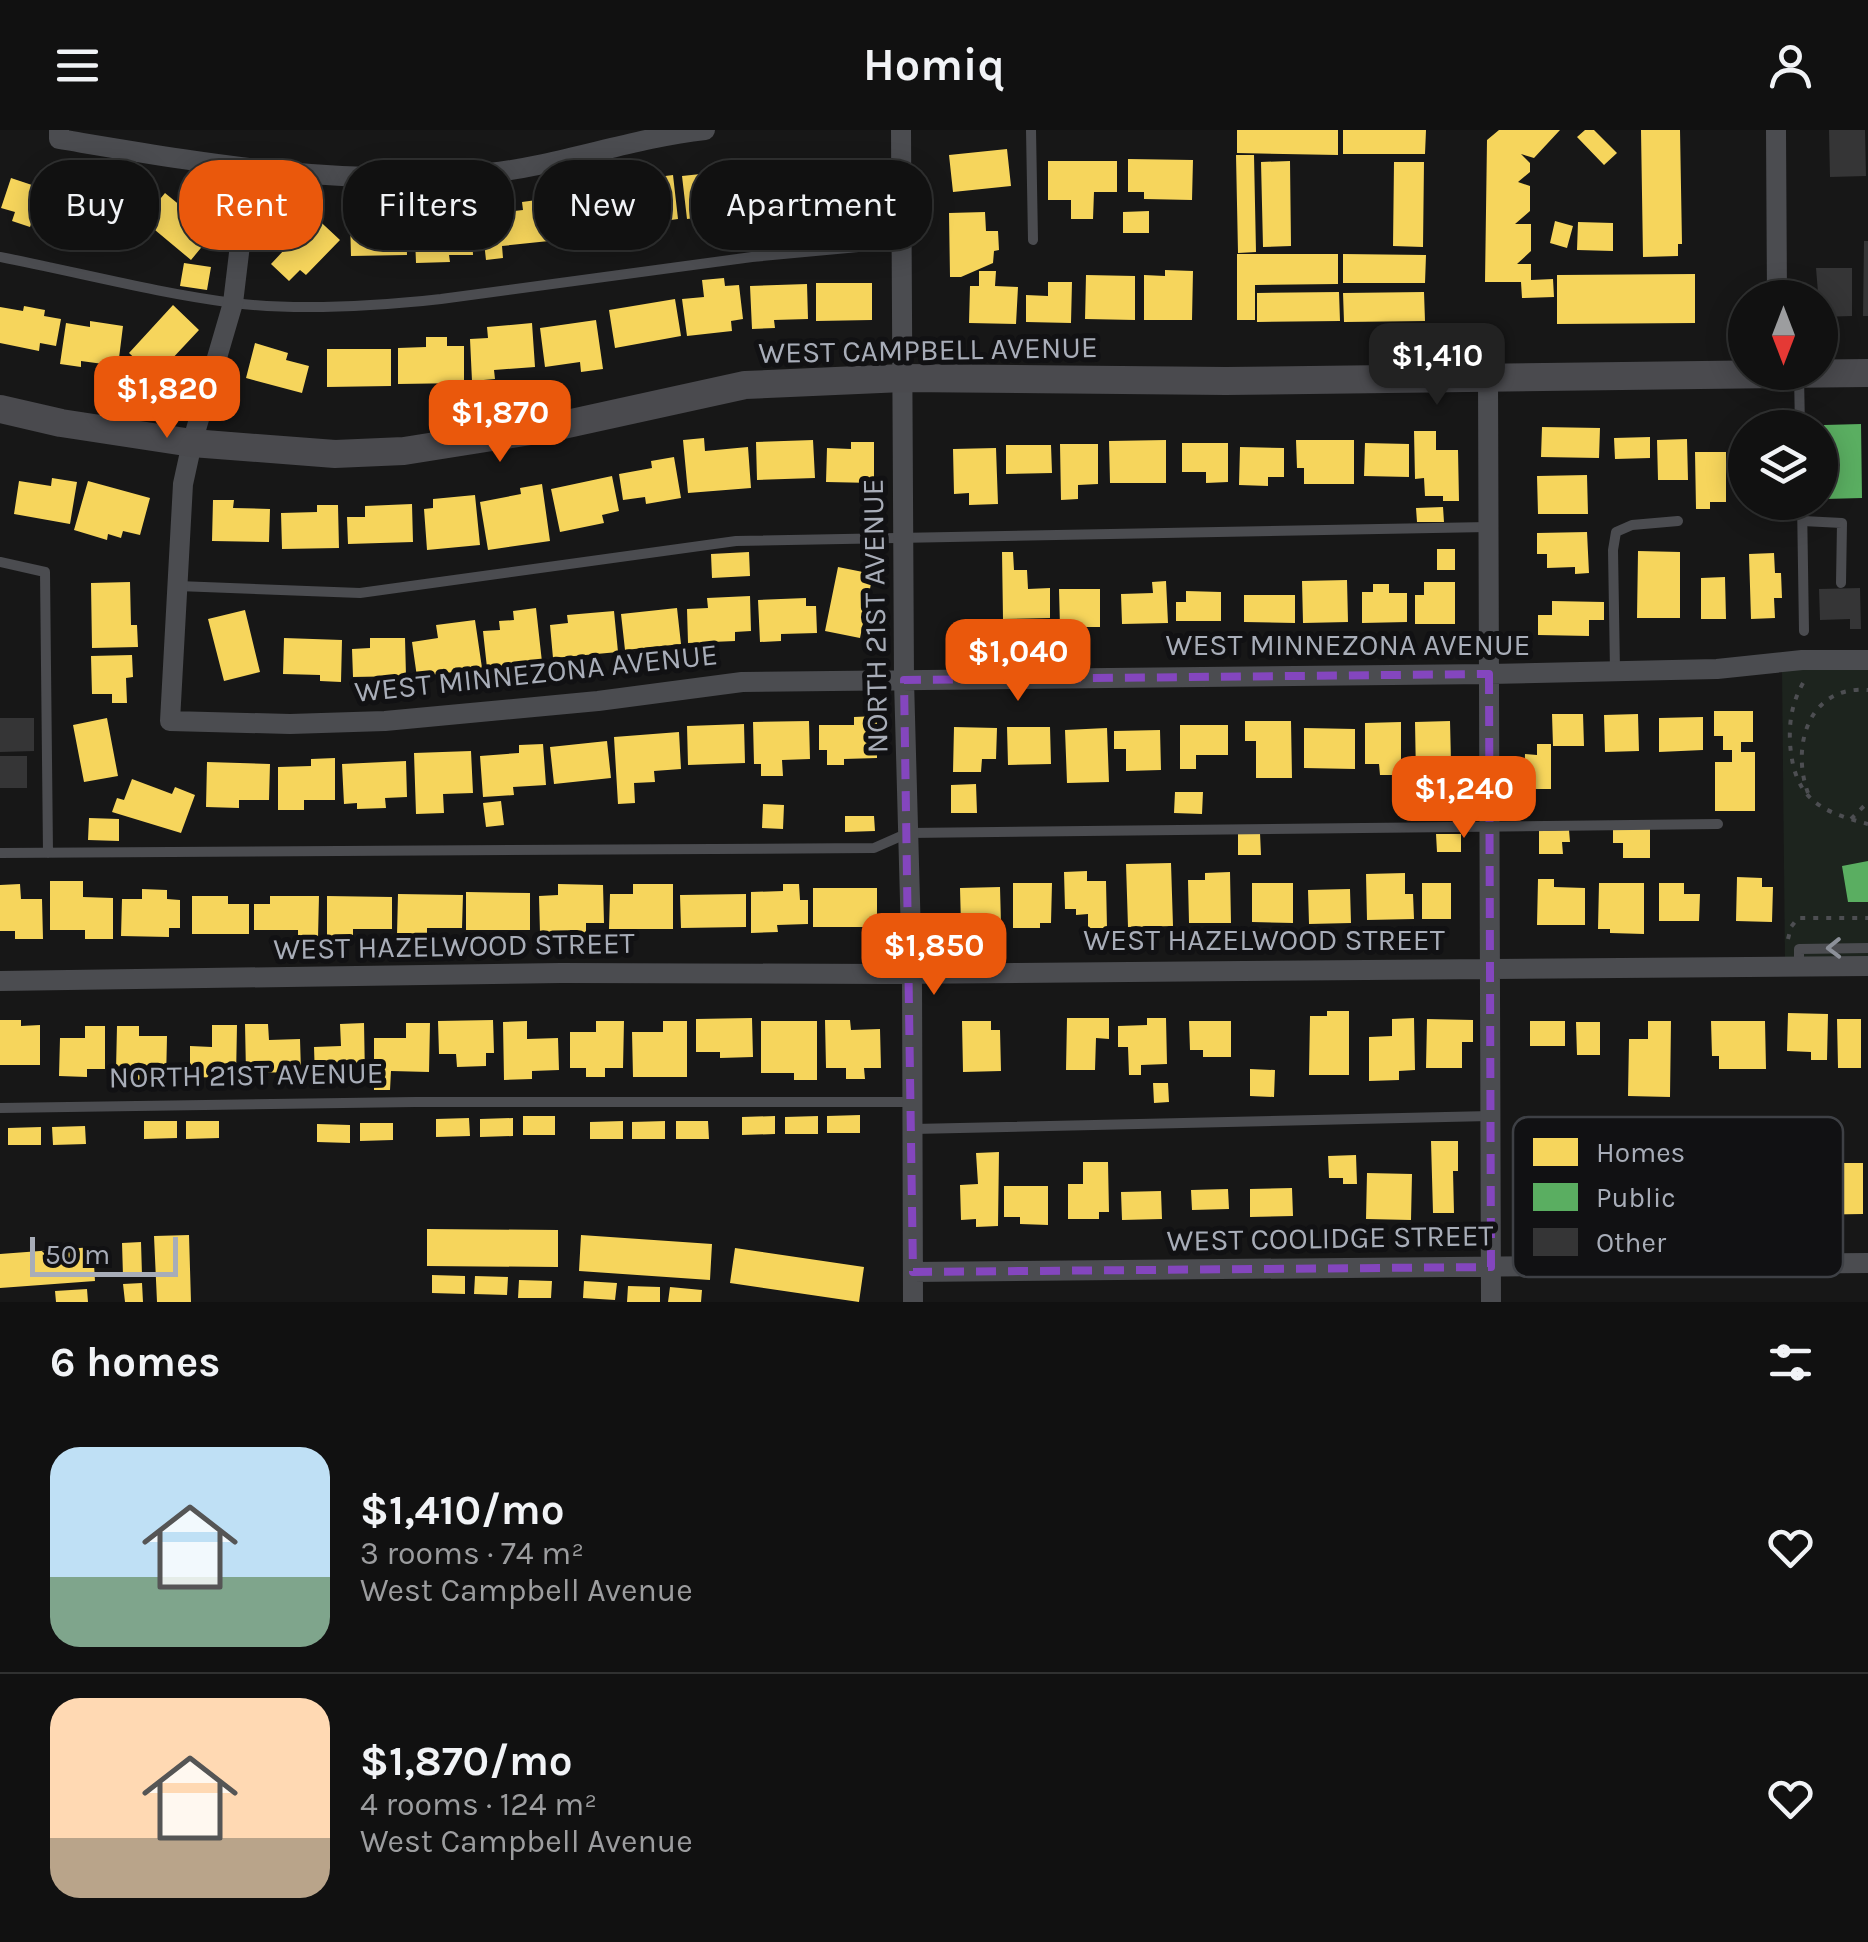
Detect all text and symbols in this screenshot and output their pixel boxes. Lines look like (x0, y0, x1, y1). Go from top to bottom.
icon: menu (50, 38, 105, 93)
icon: person (1763, 38, 1818, 93)
text: Homiq (863, 39, 1005, 91)
chip: Buy (30, 160, 159, 250)
chip: Rent (179, 160, 323, 250)
chip: Filters (343, 160, 514, 250)
chip: New (534, 160, 671, 250)
chip: Apartment (691, 160, 932, 250)
north arrow (1728, 280, 1838, 390)
map controls (1728, 280, 1838, 520)
pin: $1,410 (1356, 323, 1518, 408)
street label: WEST CAMPBELL AVENUE (758, 329, 1098, 371)
text: $1,410 (1391, 337, 1483, 374)
pin: $1,820 (86, 356, 248, 441)
text: $1,820 (116, 370, 218, 407)
pin: $1,870 (419, 380, 581, 465)
text: $1,870 (451, 394, 549, 431)
button: layers (1728, 410, 1838, 520)
street label: NORTH 21ST AVENUE (855, 478, 895, 754)
pin: $1,040 (937, 619, 1099, 704)
street label: WEST MINNEZONA AVENUE (1166, 627, 1530, 663)
text: $1,040 (967, 633, 1069, 670)
street label: WEST MINNEZONA AVENUE (353, 636, 719, 710)
pin: $1,240 (1383, 756, 1545, 841)
text: $1,240 (1414, 770, 1514, 807)
pin: $1,850 (853, 913, 1015, 998)
street label: WEST HAZELWOOD STREET (1083, 922, 1445, 958)
street label: WEST HAZELWOOD STREET (273, 925, 635, 967)
text: $1,850 (883, 927, 985, 964)
one-way arrow (1825, 938, 1841, 959)
street label: NORTH 21ST AVENUE (108, 1055, 384, 1095)
legend (1513, 1117, 1843, 1277)
text: Homes (1596, 1136, 1685, 1169)
text: Public (1596, 1181, 1676, 1214)
street label: WEST COOLIDGE STREET (1166, 1217, 1494, 1259)
text: Other (1596, 1226, 1667, 1259)
scale bar (30, 1232, 178, 1276)
text: 50 m (45, 1238, 110, 1271)
icon: filters (1763, 1335, 1818, 1390)
text: 6 homes (50, 1337, 220, 1387)
text: $1,410/mo (360, 1485, 565, 1535)
icon: home (130, 1487, 250, 1607)
icon: heart (1763, 1520, 1818, 1575)
text: 3 rooms · 74 m² (360, 1535, 584, 1572)
text: West Campbell Avenue (360, 1572, 693, 1609)
text: $1,870/mo (360, 1736, 573, 1786)
icon: home (130, 1738, 250, 1858)
icon: heart (1763, 1771, 1818, 1826)
text: 4 rooms · 124 m² (360, 1786, 597, 1823)
text: West Campbell Avenue (360, 1823, 693, 1860)

